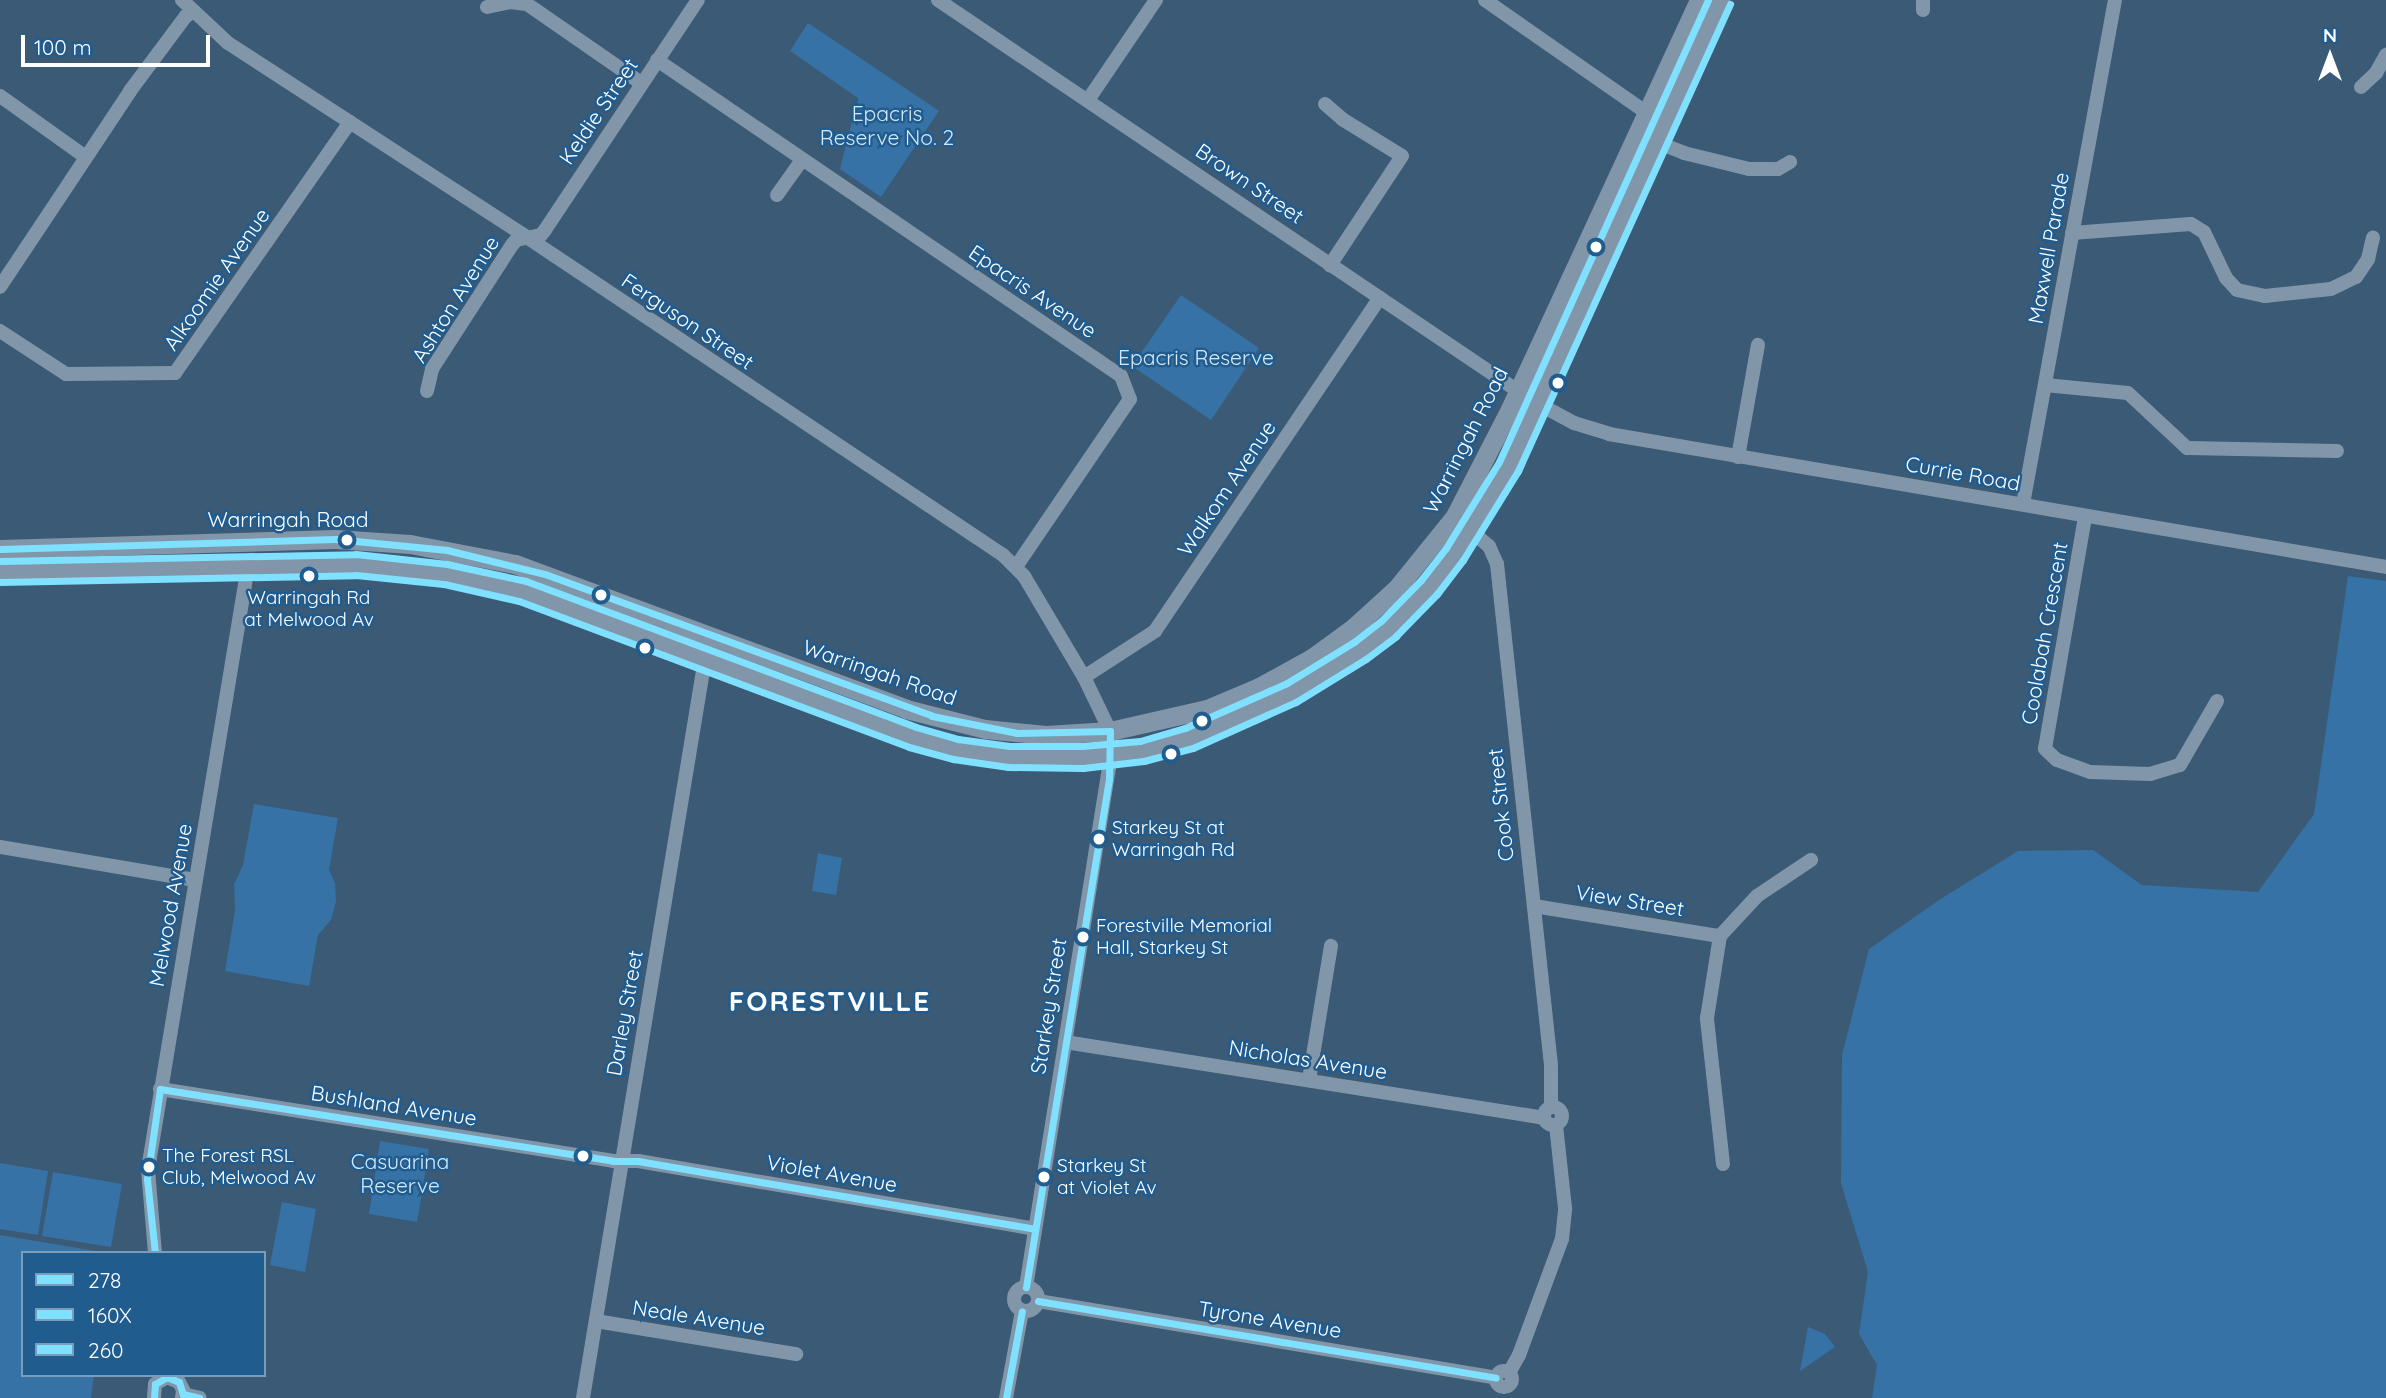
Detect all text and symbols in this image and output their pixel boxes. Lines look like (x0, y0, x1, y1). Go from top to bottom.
scale bar (24, 21, 214, 65)
north arrow (2295, 21, 2365, 91)
text: N (2323, 23, 2337, 47)
text: 100 m (34, 34, 92, 60)
street label: Keldie Street (553, 53, 643, 169)
park label: Epacris Reserve No. 2 (820, 100, 954, 150)
street label: Brown Street (1191, 138, 1309, 228)
street label: Maxwell Parade (2022, 170, 2074, 326)
street label: Alkoomie Avenue (158, 203, 274, 355)
street label: Ashton Avenue (406, 231, 504, 367)
street label: Epacris Avenue (965, 239, 1101, 343)
unlabelled marker (1589, 240, 1603, 254)
street label: Ferguson Street (617, 268, 759, 374)
park label: Epacris Reserve (1118, 344, 1274, 370)
street label: Warringah Road (1417, 363, 1513, 517)
unlabelled marker (1551, 376, 1565, 390)
street label: Walkom Avenue (1171, 416, 1281, 560)
street label: Currie Road (1904, 451, 2022, 495)
street label: Warringah Road (207, 506, 369, 532)
unlabelled marker (340, 533, 354, 547)
street label: Coolabah Crescent (2016, 540, 2072, 726)
marker: Warringah Rd at Melwood Av (302, 569, 316, 583)
place label: Warringah Rd at Melwood Av (244, 587, 374, 631)
unlabelled marker (594, 588, 608, 602)
street label: Warringah Road (800, 634, 960, 710)
unlabelled marker (638, 641, 652, 655)
unlabelled marker (1195, 714, 1209, 728)
unlabelled marker (1164, 747, 1178, 761)
street label: Cook Street (1482, 747, 1518, 863)
place label: Starkey St at Warringah Rd (1112, 817, 1235, 861)
street label: Melwood Avenue (143, 821, 197, 989)
marker: Starkey St at Warringah Rd (1092, 832, 1106, 846)
street label: View Street (1574, 879, 1686, 921)
place label: Forestville Memorial Hall, Starkey St (1096, 915, 1272, 959)
marker: Forestville Memorial Hall, Starkey St (1076, 930, 1090, 944)
street label: Starkey Street (1025, 936, 1071, 1076)
street label: Darley Street (601, 948, 647, 1078)
district label: FORESTVILLE (730, 984, 930, 1018)
street label: Nicholas Avenue (1227, 1034, 1389, 1084)
street label: Bushland Avenue (309, 1079, 479, 1131)
place label: The Forest RSL Club, Melwood Av (162, 1145, 316, 1189)
park label: Casuarina Reserve (351, 1148, 449, 1198)
unlabelled marker (576, 1149, 590, 1163)
street label: Violet Avenue (765, 1149, 899, 1197)
place label: Starkey St at Violet Av (1057, 1155, 1157, 1199)
marker: The Forest RSL Club, Melwood Av (142, 1160, 156, 1174)
marker: Starkey St at Violet Av (1037, 1170, 1051, 1184)
legend (21, 1251, 266, 1377)
text: 278 (88, 1267, 121, 1293)
street label: Neale Avenue (631, 1294, 767, 1340)
street label: Tyrone Avenue (1197, 1295, 1343, 1343)
text: 160X (88, 1302, 132, 1328)
text: 260 (88, 1337, 123, 1363)

